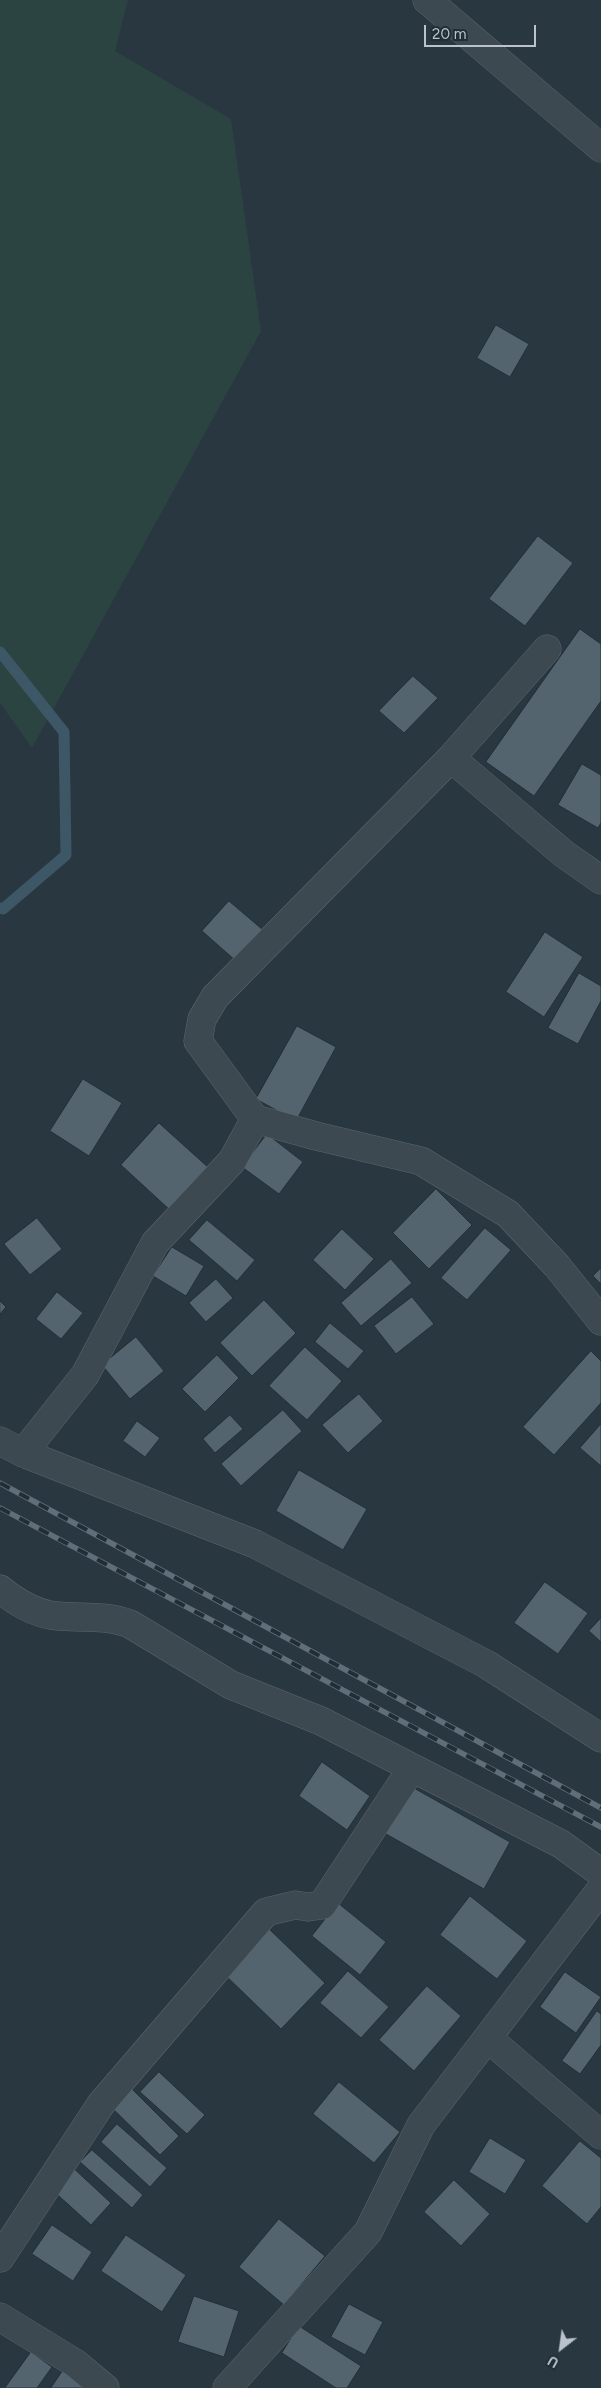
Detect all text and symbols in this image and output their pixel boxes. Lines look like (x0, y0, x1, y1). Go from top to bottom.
scale bar (426, 15, 538, 47)
text: 20 m (432, 25, 466, 43)
north arrow (536, 2323, 586, 2373)
text: U (545, 2352, 562, 2371)

